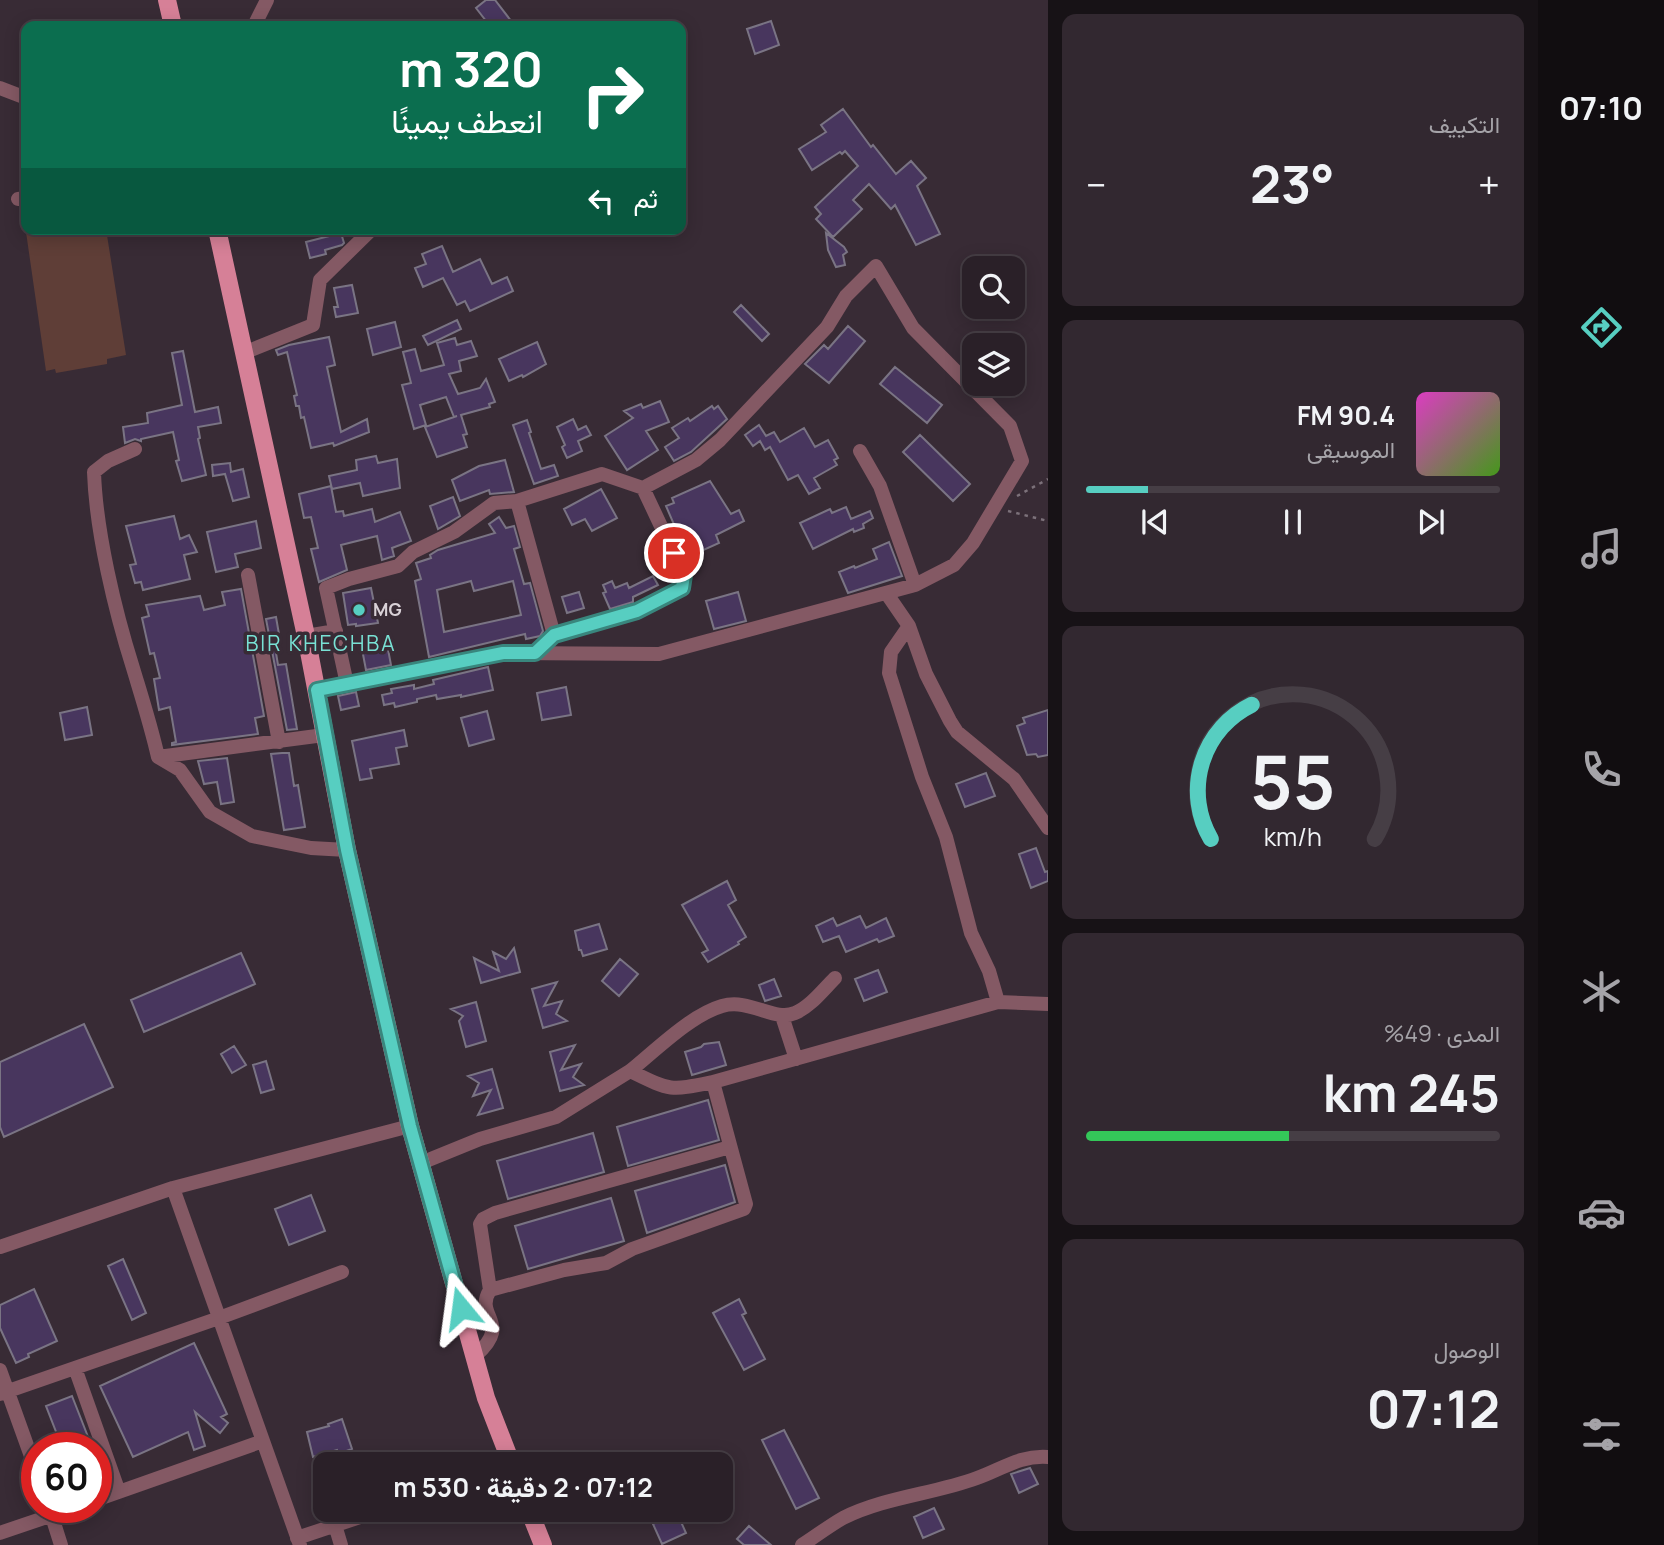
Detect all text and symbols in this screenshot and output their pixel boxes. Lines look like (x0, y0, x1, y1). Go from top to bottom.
text: 320 m (399, 35, 543, 102)
icon: right (567, 49, 658, 140)
text: 07:10 (1559, 86, 1643, 130)
text: انعطف يمينًا (391, 99, 543, 143)
text: التكييف (1429, 108, 1500, 140)
text: 23° (1250, 148, 1335, 219)
text: − (1086, 158, 1107, 210)
text: + (1478, 158, 1500, 210)
text: ثم (634, 180, 658, 216)
icon: left (582, 182, 620, 220)
map controls (962, 256, 1025, 396)
button: search (962, 256, 1025, 319)
icon: directions (1577, 303, 1626, 352)
button: layers (962, 333, 1025, 396)
text: 90.4 FM (1297, 397, 1395, 433)
text: الموسيقى (1307, 433, 1395, 465)
icon: previous (1136, 503, 1174, 541)
icon: pause (1274, 503, 1312, 541)
icon: next (1412, 503, 1450, 541)
pin (644, 523, 704, 583)
icon: music (1577, 524, 1626, 573)
icon: arrive (655, 534, 693, 572)
place label: MG (373, 597, 402, 621)
marker: MG (351, 602, 367, 618)
district label: BIR KHECHBA (245, 629, 397, 657)
text: 55 (1250, 731, 1336, 831)
icon: phone (1577, 745, 1626, 794)
text: km/h (1264, 818, 1322, 853)
icon: climate (1577, 967, 1626, 1016)
text: المدى · 49% (1384, 1017, 1500, 1049)
text: 245 km (1323, 1057, 1500, 1128)
icon: car (1577, 1188, 1626, 1237)
position arrow (424, 1271, 498, 1345)
text: الوصول (1434, 1333, 1500, 1365)
text: 07:12 (1366, 1373, 1500, 1444)
icon: filters (1577, 1410, 1626, 1459)
speed limit sign: 60 (21, 1432, 112, 1523)
text: 07:12 · 2 دقيقة · 530 m (393, 1469, 653, 1505)

